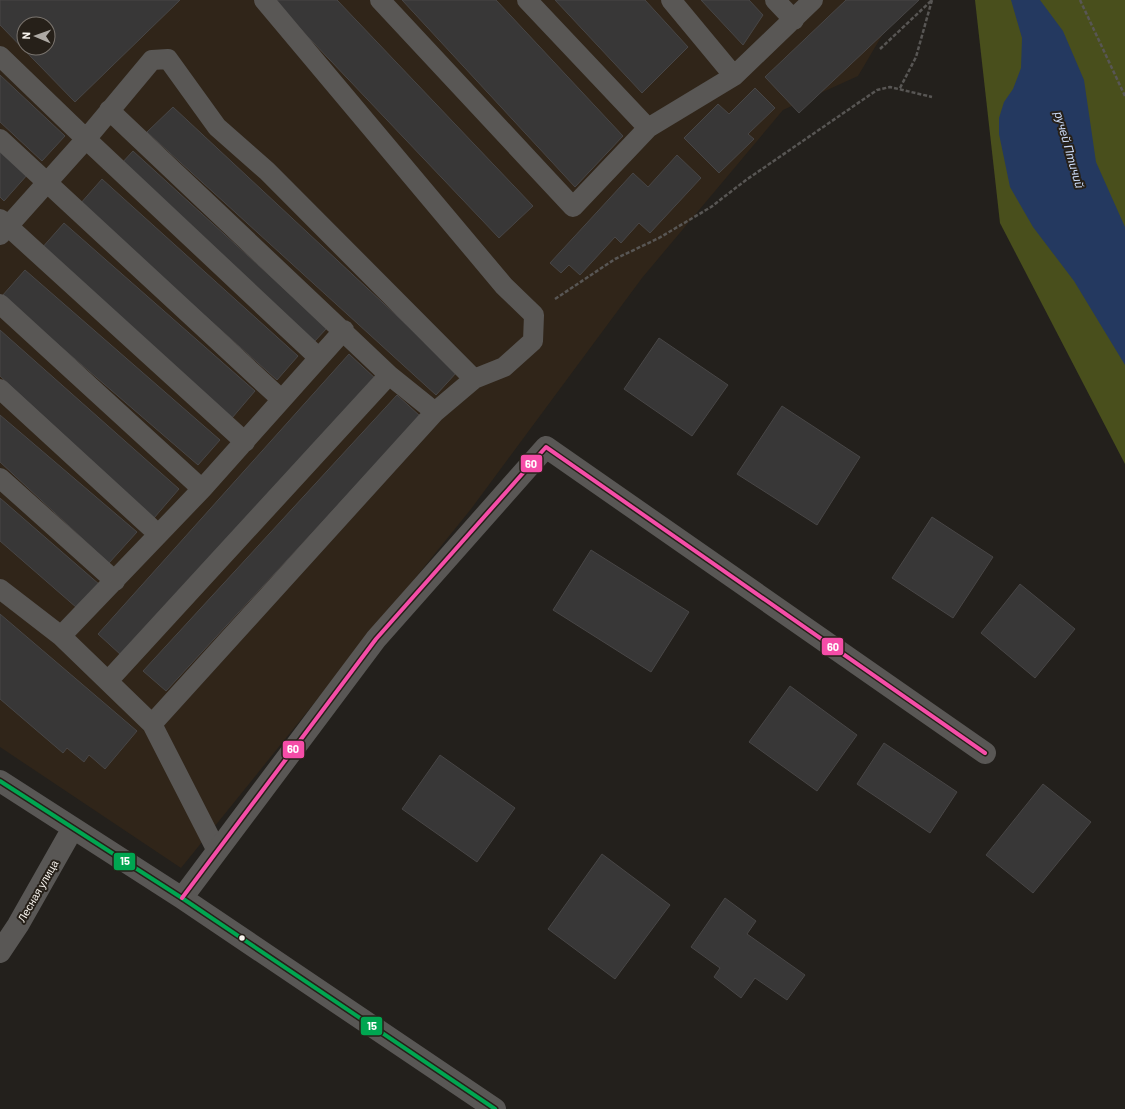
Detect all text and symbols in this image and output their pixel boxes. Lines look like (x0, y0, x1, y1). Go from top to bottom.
north arrow (16, 16, 56, 56)
text: N (19, 32, 32, 40)
water label: ручей Птичий (1051, 109, 1088, 190)
line badge: 60 (520, 454, 543, 473)
text: 60 (525, 457, 537, 470)
line badge: 60 (821, 637, 844, 656)
text: 60 (827, 640, 839, 653)
line badge: 60 (282, 740, 305, 759)
text: 60 (287, 742, 299, 755)
line badge: 15 (113, 852, 136, 871)
text: 15 (120, 854, 130, 867)
street label: Лесная улица (15, 857, 61, 924)
unlabelled marker (237, 933, 247, 943)
line badge: 15 (360, 1016, 383, 1036)
text: 15 (367, 1019, 377, 1032)

